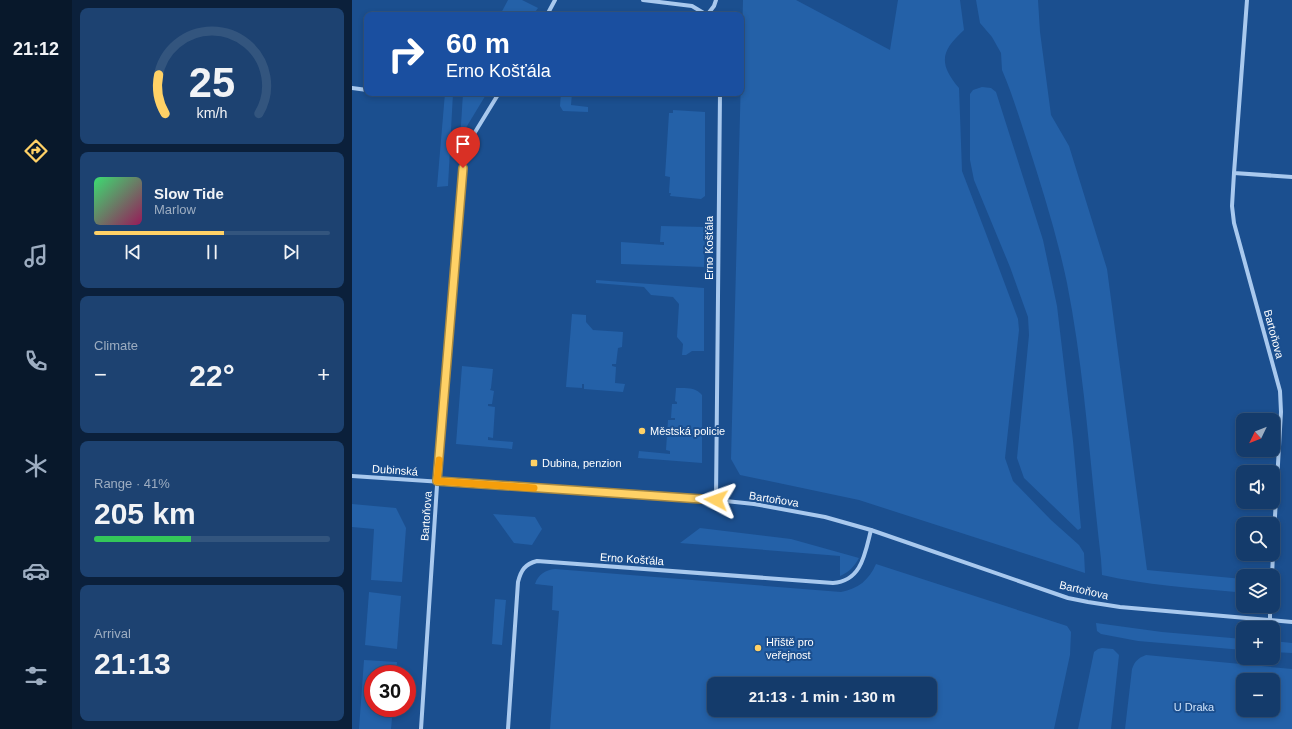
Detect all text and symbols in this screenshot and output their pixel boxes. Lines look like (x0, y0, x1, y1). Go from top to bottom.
icon: right (380, 28, 432, 80)
text: 60 m (446, 28, 510, 59)
text: 21:12 (13, 39, 59, 59)
text: 25 (189, 59, 235, 106)
text: Erno Košťála (446, 61, 551, 81)
text: km/h (197, 105, 228, 121)
pin (446, 127, 480, 168)
icon: arrive (452, 133, 474, 155)
icon: directions (22, 137, 50, 165)
text: Slow Tide (154, 185, 224, 202)
text: Marlow (154, 202, 196, 217)
street label: Erno Košťála (703, 215, 715, 280)
icon: previous (122, 241, 144, 263)
icon: pause (201, 241, 223, 263)
icon: next (280, 241, 302, 263)
icon: music (22, 242, 50, 270)
street label: Bartoňova (1262, 308, 1287, 361)
text: Climate (94, 338, 138, 353)
icon: phone (22, 347, 50, 375)
text: 22° (189, 359, 235, 392)
text: − (94, 362, 107, 387)
text: + (317, 362, 330, 387)
north arrow (1236, 413, 1280, 457)
map controls (1236, 413, 1280, 717)
place label: Městská policie (650, 425, 725, 437)
marker: Městská policie (637, 426, 647, 436)
icon: climate (22, 452, 50, 480)
place label: Dubina, penzion (542, 457, 622, 469)
marker: Dubina, penzion (529, 458, 539, 468)
street label: Dubinská (372, 462, 419, 478)
button: sound (1236, 465, 1280, 509)
text: Range · 41% (94, 476, 170, 491)
position arrow (695, 479, 737, 521)
street label: Bartoňova (748, 489, 801, 509)
street label: Bartoňova (418, 490, 434, 541)
text: 205 km (94, 497, 196, 530)
button: search (1236, 517, 1280, 561)
street label: Erno Košťála (600, 551, 665, 567)
icon: car (22, 557, 50, 585)
button: layers (1236, 569, 1280, 613)
street label: Bartoňova (1058, 579, 1111, 602)
button: + (1236, 621, 1280, 665)
text: Arrival (94, 626, 131, 641)
place label: Hřiště pro veřejnost (766, 636, 814, 661)
marker: Hřiště pro veřejnost (753, 643, 763, 653)
text: 21:13 (94, 647, 171, 680)
icon: filters (22, 662, 50, 690)
speed limit sign: 30 (364, 665, 416, 717)
button: − (1236, 673, 1280, 717)
text: 21:13 · 1 min · 130 m (749, 688, 895, 705)
park label: U Draka (1174, 701, 1215, 713)

